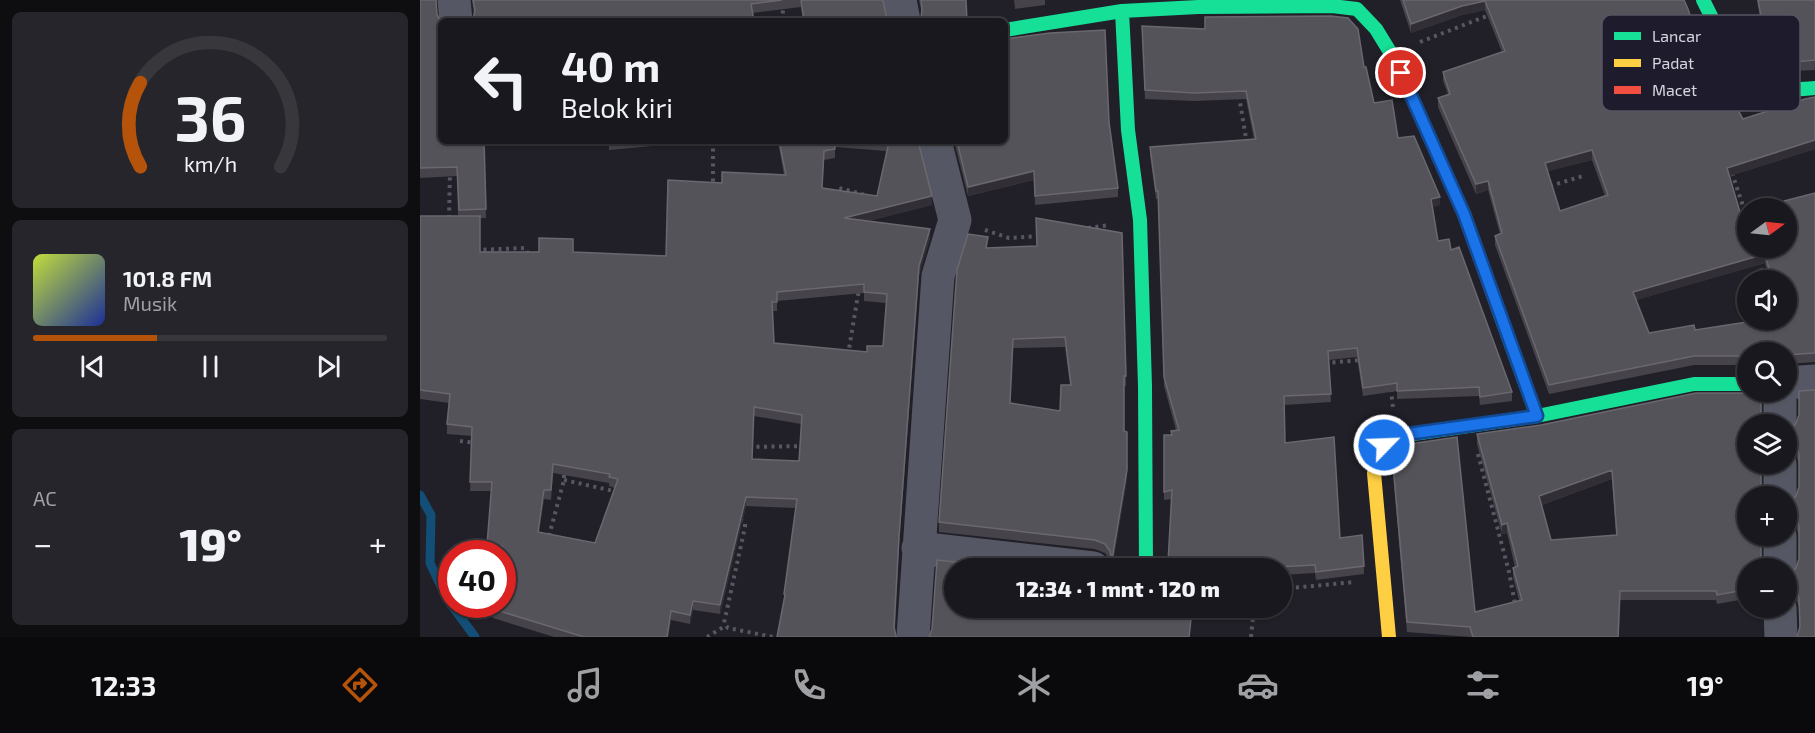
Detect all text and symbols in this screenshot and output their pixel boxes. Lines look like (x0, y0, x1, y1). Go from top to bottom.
legend (1602, 15, 1800, 111)
text: Lancar (1652, 26, 1702, 45)
text: 40 m (561, 40, 660, 90)
icon: left (462, 42, 540, 120)
pin (1375, 47, 1426, 98)
text: Padat (1652, 53, 1694, 72)
icon: arrive (1384, 56, 1417, 89)
text: 36 (174, 79, 246, 154)
text: Macet (1652, 80, 1697, 99)
text: Belok kiri (561, 91, 673, 123)
text: km/h (183, 152, 237, 177)
north arrow (1737, 198, 1797, 258)
map controls (1737, 198, 1797, 618)
text: 101.8 FM (123, 265, 212, 291)
button: sound (1737, 270, 1797, 330)
text: Musik (123, 291, 177, 315)
button: search (1737, 342, 1797, 402)
icon: previous (76, 350, 109, 383)
icon: pause (194, 350, 227, 383)
icon: next (312, 350, 345, 383)
position arrow (1352, 413, 1416, 477)
button: layers (1737, 414, 1797, 474)
text: AC (33, 486, 57, 510)
button: + (1737, 486, 1797, 546)
text: 19° (179, 516, 242, 570)
text: − (33, 523, 52, 563)
text: + (369, 523, 387, 563)
speed limit sign: 40 (438, 540, 516, 618)
button: − (1737, 558, 1797, 618)
text: 12:34 · 1 mnt · 120 m (1016, 575, 1220, 601)
icon: directions (339, 664, 381, 706)
icon: music (564, 664, 606, 706)
icon: phone (788, 664, 830, 706)
icon: climate (1013, 664, 1055, 706)
icon: car (1237, 664, 1279, 706)
icon: filters (1462, 664, 1504, 706)
text: 12:33 (91, 669, 156, 701)
text: 19° (1687, 669, 1724, 701)

